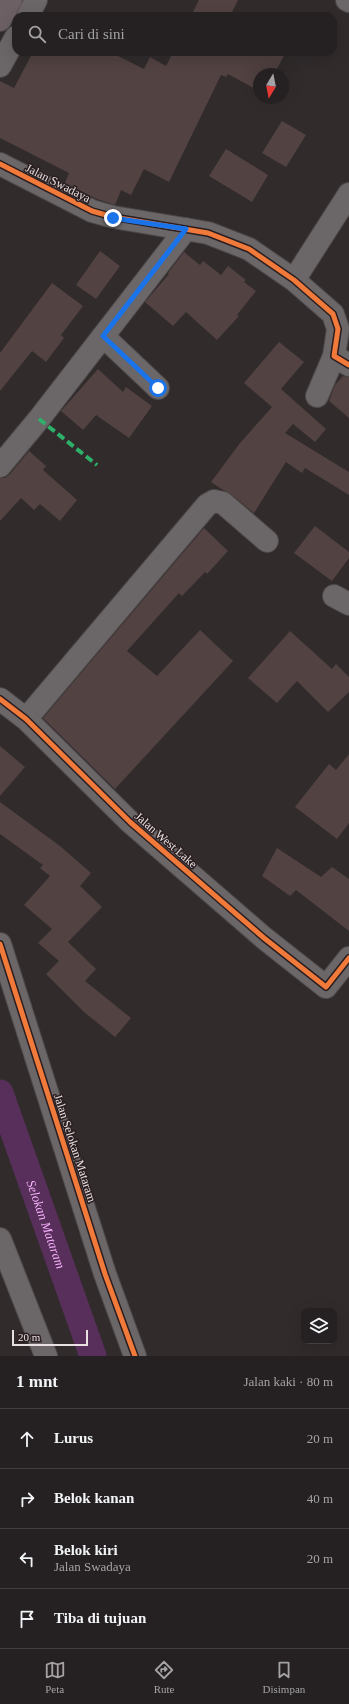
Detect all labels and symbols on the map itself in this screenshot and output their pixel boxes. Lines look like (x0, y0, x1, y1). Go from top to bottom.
north arrow (253, 68, 289, 104)
street label: Jalan Swadaya (23, 161, 93, 206)
route end (104, 209, 122, 227)
route start (149, 379, 167, 397)
street label: Jalan West Lake (132, 809, 200, 871)
street label: Jalan Selokan Mataram (51, 1092, 99, 1204)
water label: Selokan Mataram (24, 1178, 69, 1270)
scale bar (12, 1328, 88, 1347)

